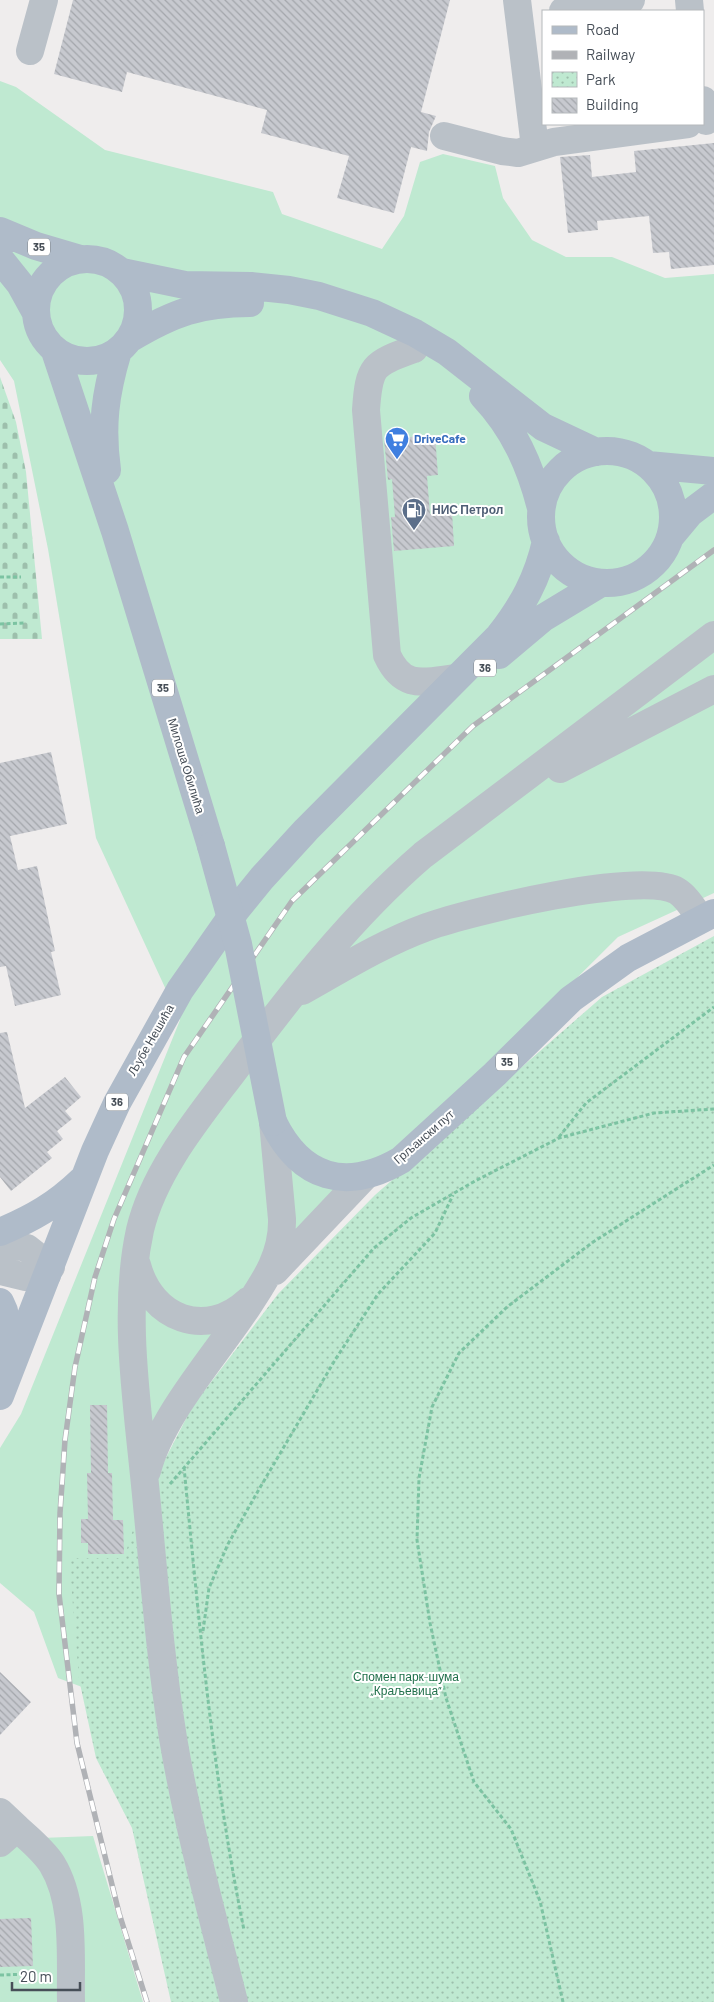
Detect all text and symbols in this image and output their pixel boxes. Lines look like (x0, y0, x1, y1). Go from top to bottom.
legend (542, 10, 704, 125)
text: Road (586, 20, 619, 38)
text: Railway (586, 45, 635, 63)
text: Park (586, 70, 616, 88)
text: Building (586, 95, 639, 113)
road number: 35 (28, 238, 50, 256)
supermarket icon: DriveCafe (384, 426, 410, 460)
place label: DriveCafe (414, 431, 466, 445)
fuel station icon: НИС Петрол (401, 497, 427, 531)
place label: НИС Петрол (432, 502, 503, 517)
road number: 36 (474, 660, 496, 676)
road number: 35 (152, 680, 174, 696)
street label: Милоша Обилића (166, 716, 208, 815)
street label: Љубе Нешића (124, 1001, 177, 1078)
road number: 35 (496, 1054, 518, 1070)
road number: 36 (106, 1094, 128, 1110)
street label: Грљански пут (390, 1106, 457, 1167)
park label: Спомен парк-шума „Краљевица” (353, 1669, 459, 1698)
scale bar (12, 1960, 80, 1992)
text: 20 m (20, 1967, 52, 1985)

